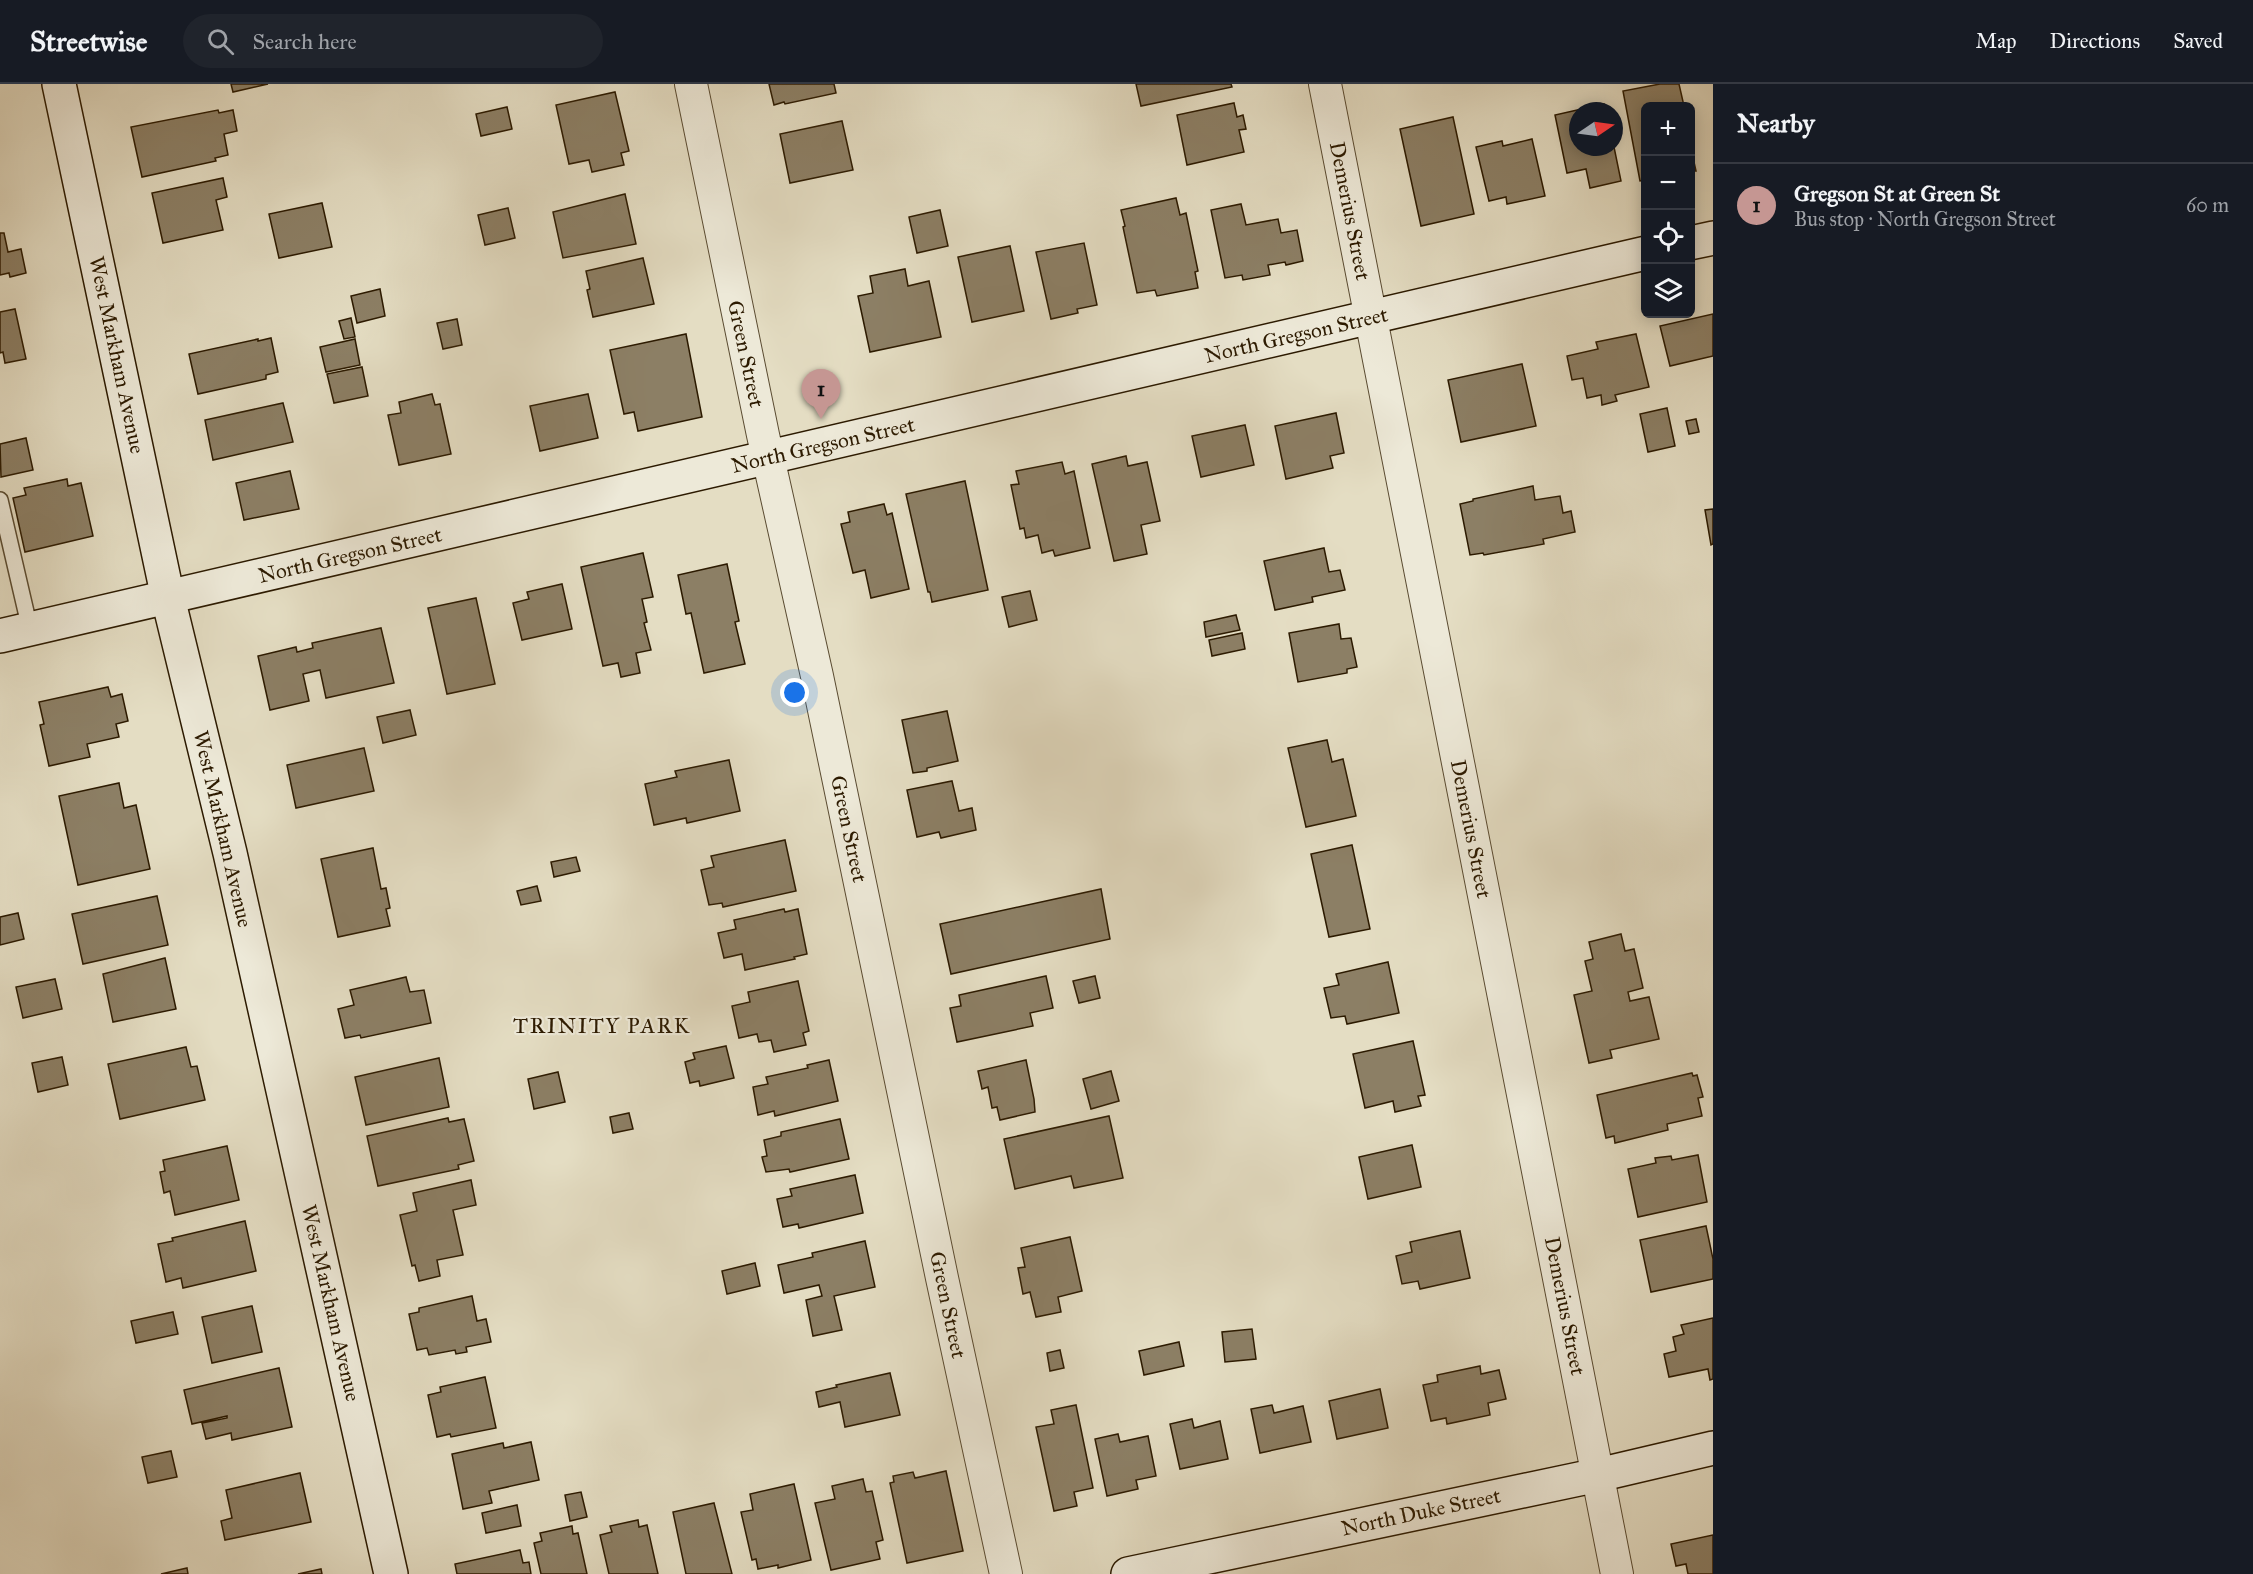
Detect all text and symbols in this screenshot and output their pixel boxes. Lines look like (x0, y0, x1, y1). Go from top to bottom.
search box (183, 14, 603, 68)
text: Streetwise (30, 24, 147, 59)
icon: search (204, 25, 237, 58)
text: Search here (252, 28, 357, 55)
text: Map (1976, 28, 2017, 54)
text: Directions (2050, 28, 2140, 54)
text: Saved (2173, 28, 2223, 54)
north arrow (1569, 102, 1623, 156)
map controls (1641, 102, 1695, 318)
button: + (1641, 102, 1695, 156)
text: Nearby (1737, 107, 1815, 139)
street label: Demerius Street (1324, 139, 1376, 283)
button: − (1641, 156, 1695, 210)
text: Gregson St at Green St (1794, 180, 2000, 207)
text: 1 (1753, 193, 1760, 217)
text: 60 m (2186, 193, 2229, 217)
text: Bus stop · North Gregson Street (1794, 207, 2056, 231)
button: locate (1641, 210, 1695, 264)
street label: West Markham Avenue (83, 254, 151, 456)
button: layers (1641, 264, 1695, 318)
street label: Green Street (722, 298, 770, 410)
street label: North Gregson Street (1202, 301, 1391, 369)
pin: 1 (802, 370, 840, 419)
street label: North Gregson Street (729, 411, 918, 479)
street label: North Gregson Street (256, 521, 445, 589)
your location (780, 678, 809, 707)
street label: West Markham Avenue (188, 728, 258, 930)
street label: Demerius Street (1445, 757, 1497, 901)
street label: Green Street (825, 773, 873, 885)
district label: TRINITY PARK (513, 1012, 691, 1039)
street label: West Markham Avenue (296, 1202, 366, 1404)
street label: Demerius Street (1539, 1234, 1591, 1378)
street label: Green Street (924, 1249, 972, 1361)
street label: North Duke Street (1339, 1482, 1504, 1542)

